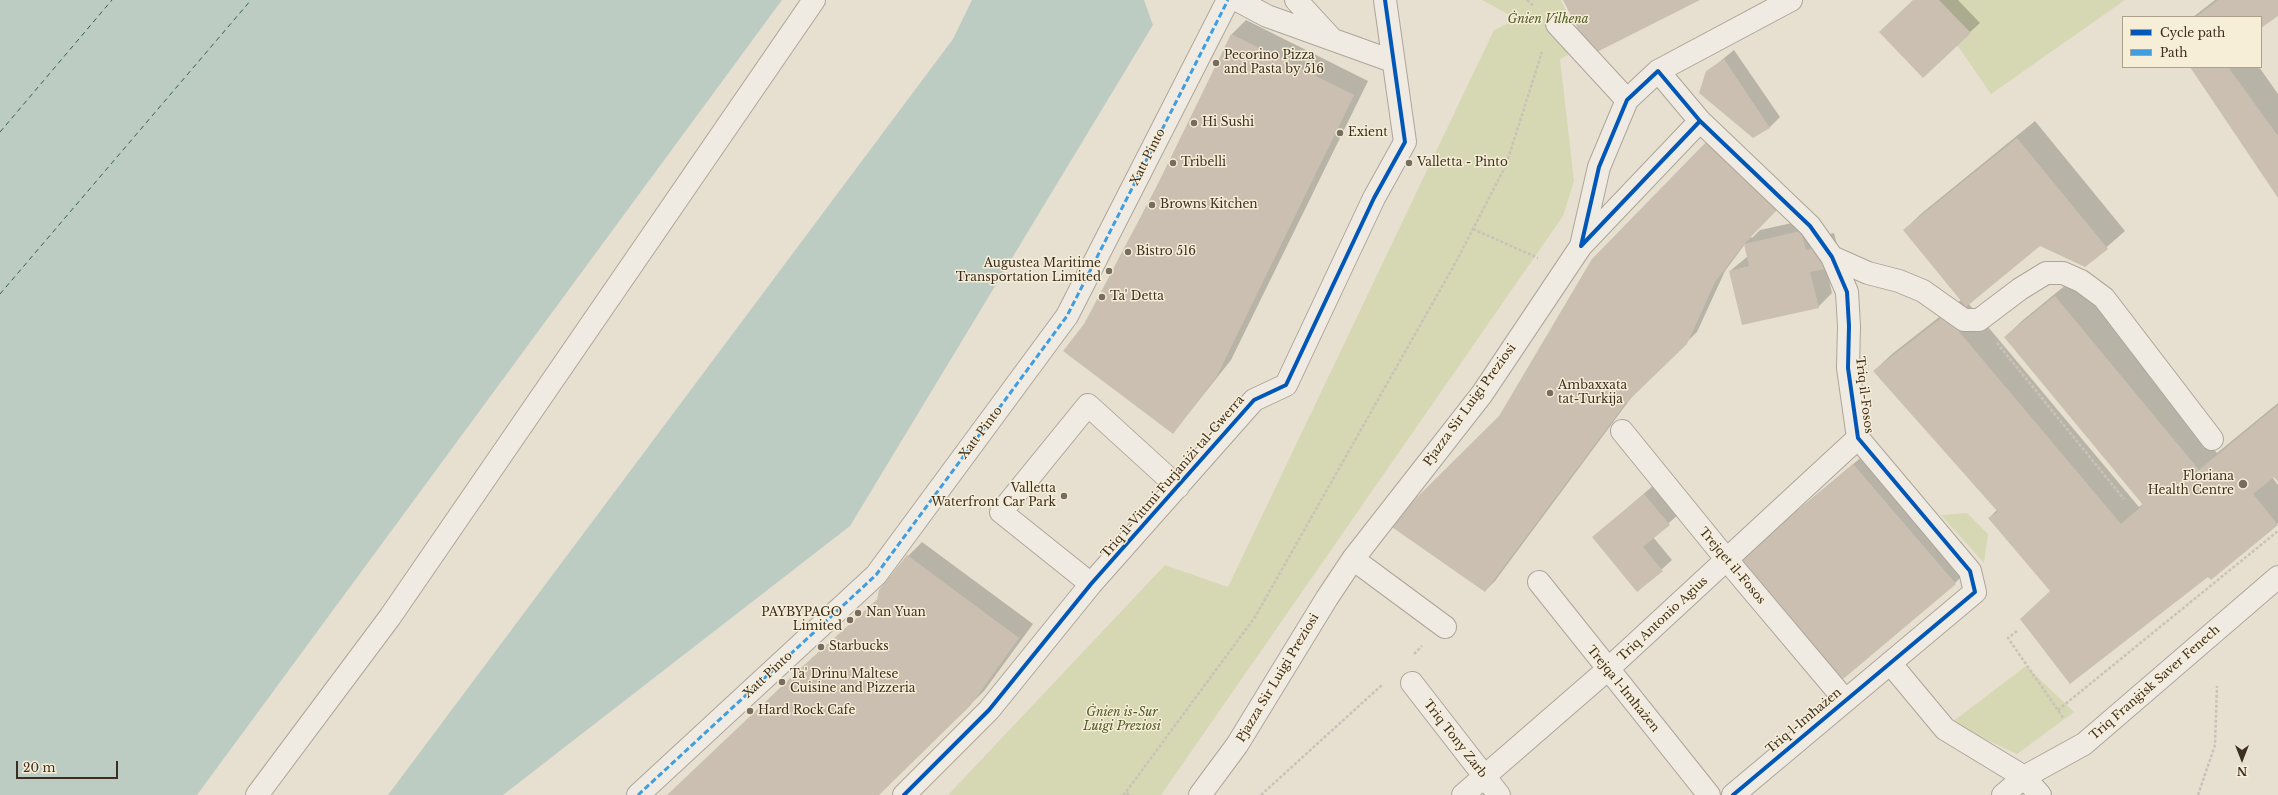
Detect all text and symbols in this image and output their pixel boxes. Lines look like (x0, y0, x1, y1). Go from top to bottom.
park label: Ġnien Vilhena (1507, 13, 1589, 27)
legend (2122, 16, 2262, 68)
text: Cycle path (2160, 25, 2225, 40)
text: Path (2160, 45, 2188, 60)
place label: Pecorino Pizza and Pasta by 516 (1224, 49, 1324, 77)
marker: Pecorino Pizza and Pasta by 516 (1211, 58, 1221, 68)
place label: Hi Sushi (1202, 116, 1254, 130)
marker: Hi Sushi (1189, 118, 1199, 128)
street label: Xatt Pinto (1128, 126, 1168, 188)
place label: Exient (1348, 126, 1388, 140)
marker: Exient (1335, 128, 1345, 138)
place label: Tribelli (1181, 156, 1226, 170)
place label: Valletta - Pinto (1417, 156, 1508, 170)
marker: Tribelli (1168, 158, 1178, 168)
marker: Valletta - Pinto (1404, 158, 1414, 168)
place label: Browns Kitchen (1160, 198, 1258, 212)
marker: Browns Kitchen (1147, 200, 1157, 210)
place label: Bistro 516 (1136, 245, 1196, 259)
marker: Bistro 516 (1123, 247, 1133, 257)
place label: Augustea Maritime Transportation Limited (956, 257, 1101, 285)
marker: Augustea Maritime Transportation Limited (1104, 266, 1114, 276)
place label: Ta' Detta (1110, 290, 1164, 304)
marker: Ta' Detta (1097, 292, 1107, 302)
street label: Pjazza Sir Luigi Preziosi (1421, 341, 1519, 469)
street label: Triq il-Fosos (1852, 356, 1876, 434)
place label: Ambaxxata tat-Turkija (1558, 379, 1627, 407)
marker: Ambaxxata tat-Turkija (1545, 388, 1555, 398)
street label: Triq il-Vittmi Furjaniżi tal-Gwerra (1099, 393, 1247, 561)
street label: Xatt Pinto (957, 404, 1005, 462)
place label: Floriana Health Centre (2148, 470, 2234, 498)
marker: Floriana Health Centre (2237, 478, 2249, 490)
place label: Valletta Waterfront Car Park (931, 482, 1056, 510)
marker: Valletta Waterfront Car Park (1059, 491, 1069, 501)
street label: Trejqet il-Fosos (1696, 525, 1768, 607)
street label: Triq Antonio Agius (1615, 574, 1711, 664)
place label: PAYBYPAGO Limited (761, 606, 842, 634)
place label: Nan Yuan (866, 606, 926, 620)
marker: Nan Yuan (853, 608, 863, 618)
street label: Pjazza Sir Luigi Preziosi (1234, 611, 1322, 745)
marker: PAYBYPAGO Limited (845, 615, 855, 625)
street label: Triq Franġisk Saver Fenech (2087, 623, 2223, 743)
place label: Starbucks (829, 640, 889, 654)
marker: Starbucks (816, 642, 826, 652)
street label: Trejqa l-Imħażen (1584, 643, 1662, 735)
street label: Xatt Pinto (740, 649, 796, 701)
place label: Ta' Drinu Maltese Cuisine and Pizzeria (790, 668, 915, 696)
marker: Ta' Drinu Maltese Cuisine and Pizzeria (777, 677, 787, 687)
street label: Triq l-Imħażen (1763, 685, 1845, 757)
street label: Triq Tony Zarb (1420, 697, 1490, 781)
place label: Hard Rock Cafe (758, 704, 855, 718)
marker: Hard Rock Cafe (745, 706, 755, 716)
park label: Ġnien is-Sur Luigi Preziosi (1083, 706, 1161, 734)
north arrow (2222, 739, 2262, 779)
scale bar (18, 753, 120, 779)
text: 20 m (23, 760, 55, 775)
text: N (2237, 764, 2247, 778)

